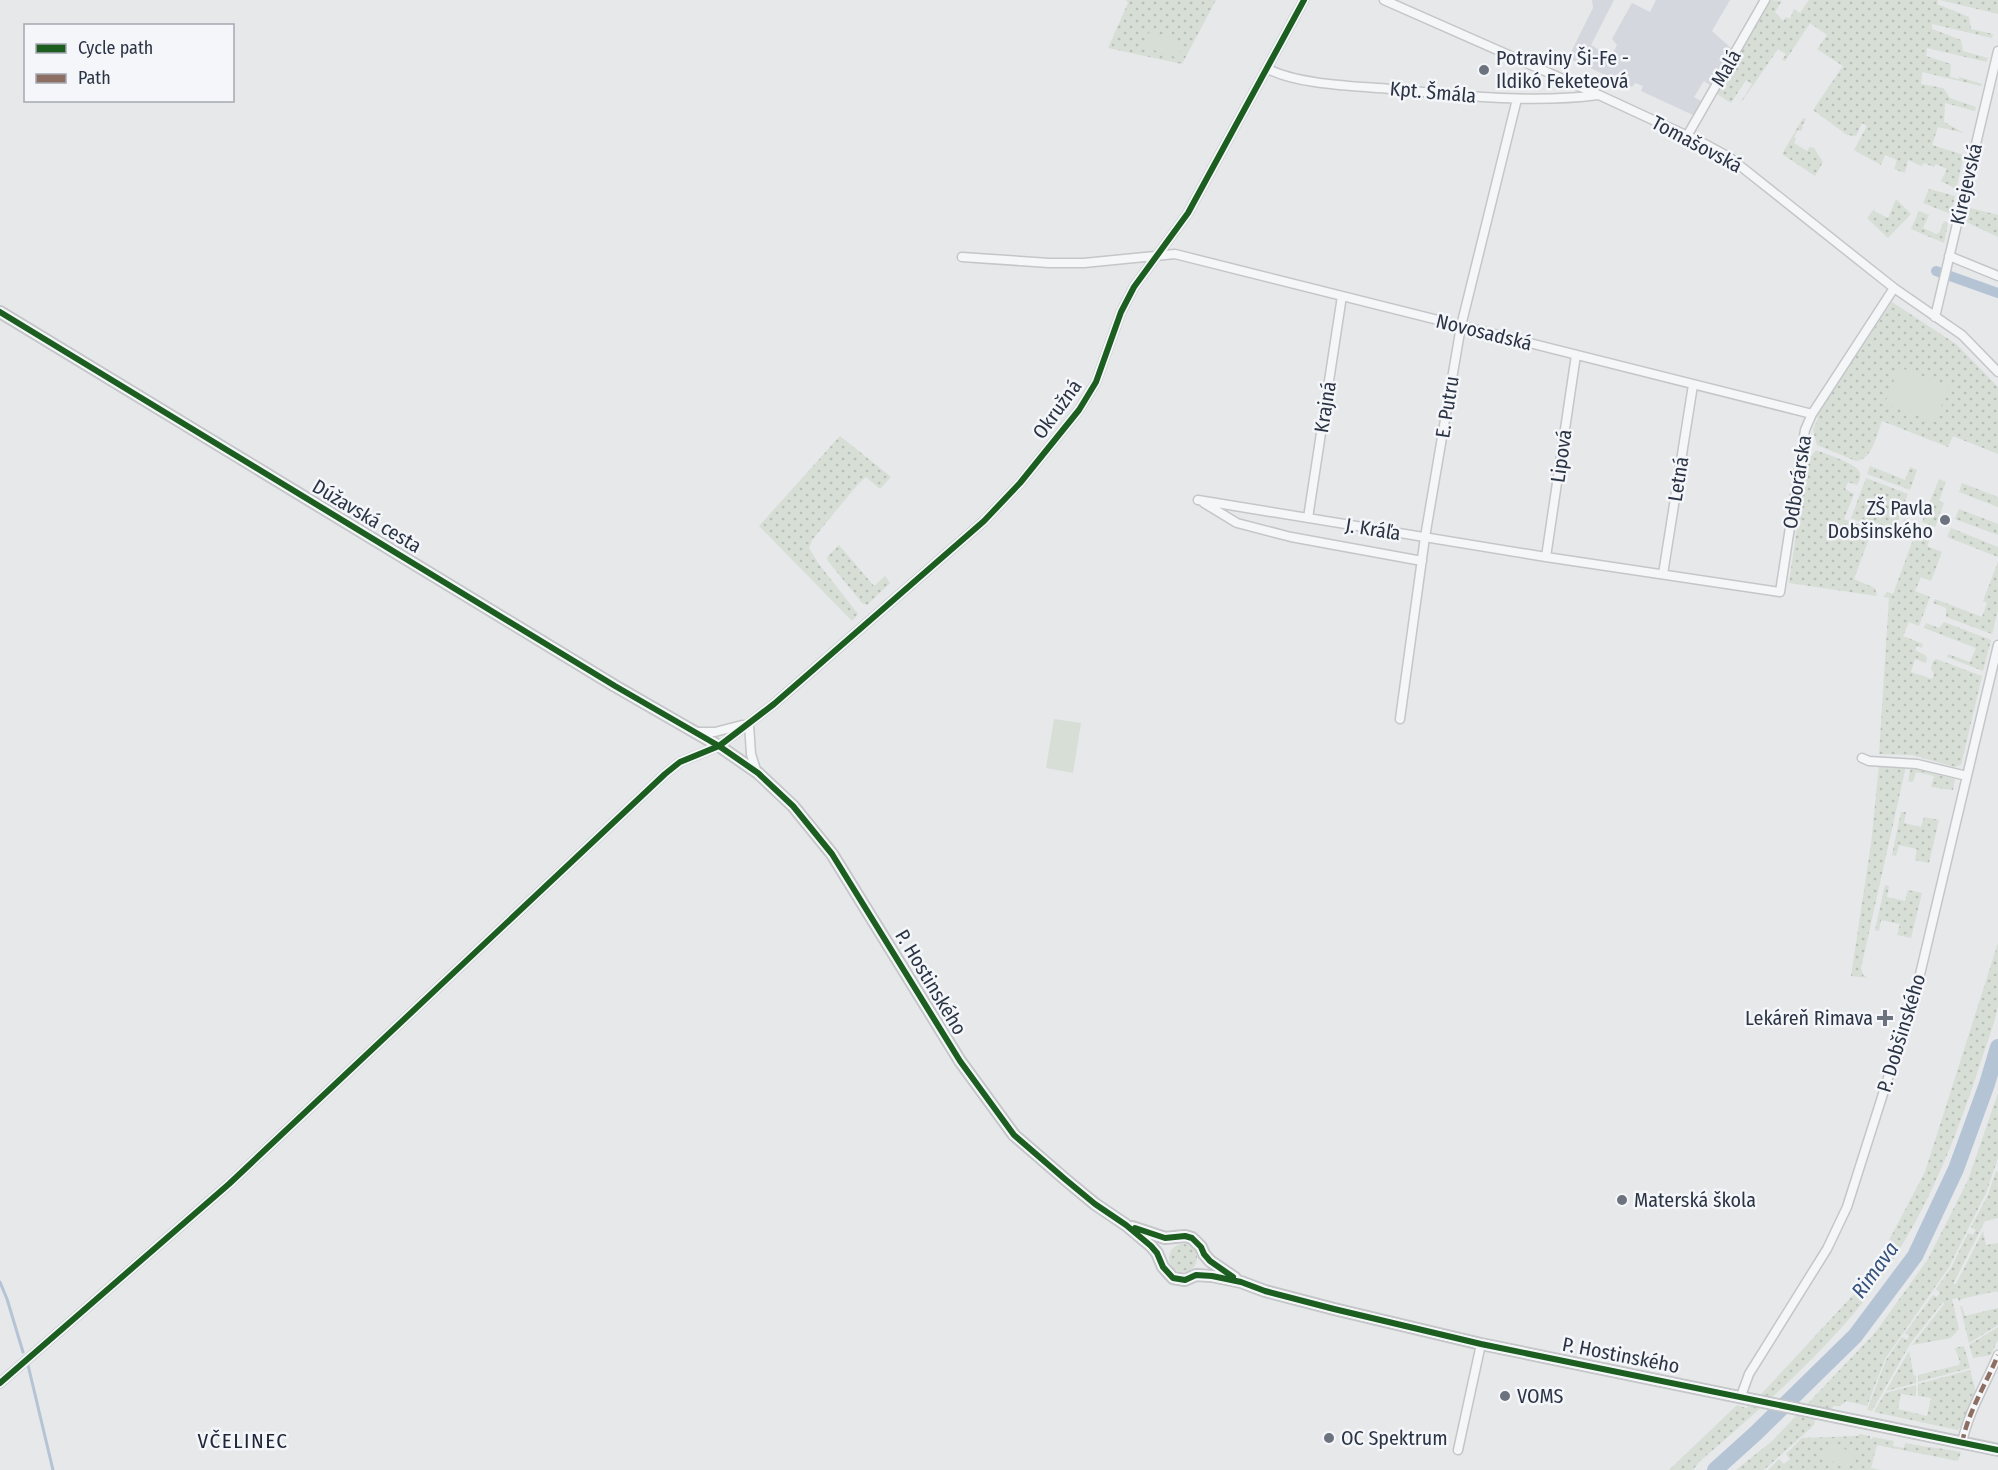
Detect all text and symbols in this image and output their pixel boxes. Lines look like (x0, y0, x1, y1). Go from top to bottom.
legend (24, 24, 234, 102)
text: Cycle path (78, 37, 153, 59)
street label: Malá (1706, 45, 1746, 91)
place label: Potraviny Ši-Fe - Ildikó Feketeová (1496, 46, 1629, 93)
marker: Potraviny Ši-Fe - Ildikó Feketeová (1477, 63, 1491, 77)
text: Path (78, 67, 111, 89)
street label: Kpt. Šmála (1389, 76, 1477, 108)
street label: Tomašovská (1648, 110, 1746, 178)
street label: Kirejevská (1945, 141, 1987, 227)
street label: Novosadská (1433, 308, 1535, 356)
street label: E. Putru (1430, 374, 1464, 440)
street label: Okružná (1027, 375, 1087, 443)
street label: Krajná (1309, 379, 1341, 435)
street label: Lipová (1545, 428, 1577, 484)
street label: Odborárska (1778, 433, 1816, 531)
street label: Letná (1663, 455, 1693, 503)
street label: Dúžavská cesta (308, 474, 426, 558)
place label: ZŠ Pavla Dobšinského (1827, 496, 1933, 543)
street label: J. Kráľa (1344, 513, 1402, 545)
marker: ZŠ Pavla Dobšinského (1938, 513, 1952, 527)
street label: P. Hostinského (890, 925, 972, 1039)
street label: P. Dobšinského (1872, 971, 1930, 1095)
place label: Lekáreň Rimava (1745, 1006, 1873, 1030)
marker: Lekáreň Rimava (1878, 1011, 1892, 1025)
place label: Materská škola (1634, 1188, 1756, 1212)
marker: Materská škola (1615, 1193, 1629, 1207)
water label: Rimava (1846, 1237, 1904, 1303)
street label: P. Hostinského (1560, 1332, 1682, 1378)
place label: VOMS (1517, 1384, 1563, 1408)
marker: VOMS (1498, 1389, 1512, 1403)
place label: OC Spektrum (1341, 1426, 1448, 1450)
district label: VČELINEC (198, 1428, 288, 1454)
marker: OC Spektrum (1322, 1431, 1336, 1445)

